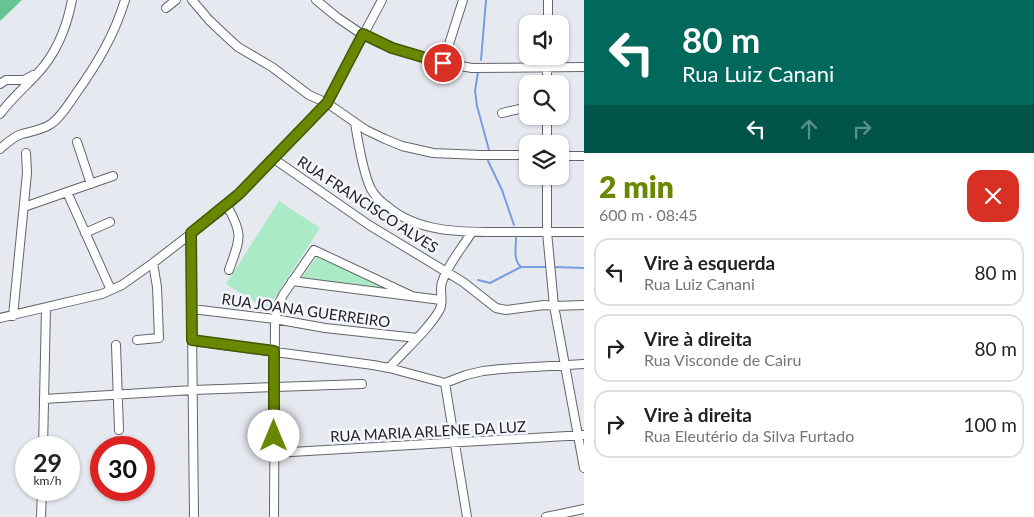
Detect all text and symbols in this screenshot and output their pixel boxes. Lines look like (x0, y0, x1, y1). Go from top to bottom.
map controls (519, 15, 569, 185)
button: sound (519, 15, 569, 65)
text: 80 m (682, 18, 760, 60)
icon: left (599, 20, 664, 85)
pin (422, 42, 464, 84)
icon: arrive (429, 49, 457, 77)
text: Rua Luiz Canani (682, 60, 834, 87)
button: search (519, 75, 569, 125)
icon: left (742, 115, 770, 143)
icon: ahead (795, 115, 823, 143)
icon: right (848, 115, 876, 143)
button: layers (519, 135, 569, 185)
street label: RUA FRANCISCO ALVES (294, 152, 442, 256)
text: 2 min (599, 168, 674, 204)
button: close (967, 170, 1019, 222)
text: 600 m · 08:45 (599, 205, 698, 224)
text: Vire à esquerda (644, 251, 775, 274)
icon: left (601, 258, 629, 286)
text: 80 m (974, 261, 1017, 284)
text: Rua Luiz Canani (644, 274, 755, 293)
street label: RUA JOANA GUERREIRO (221, 289, 391, 331)
text: Vire à direita (644, 327, 752, 350)
icon: right (601, 334, 629, 362)
text: 80 m (974, 337, 1017, 360)
text: Rua Visconde de Cairu (644, 350, 801, 369)
text: Vire à direita (644, 403, 752, 426)
position arrow (247, 409, 299, 461)
icon: right (601, 410, 629, 438)
text: 100 m (963, 413, 1017, 436)
street label: RUA MARIA ARLENE DA LUZ (330, 417, 526, 445)
text: Rua Eleutério da Silva Furtado (644, 426, 854, 445)
speed limit sign: 30 (90, 436, 155, 501)
text: 29 (33, 447, 62, 477)
text: km/h (33, 473, 62, 488)

